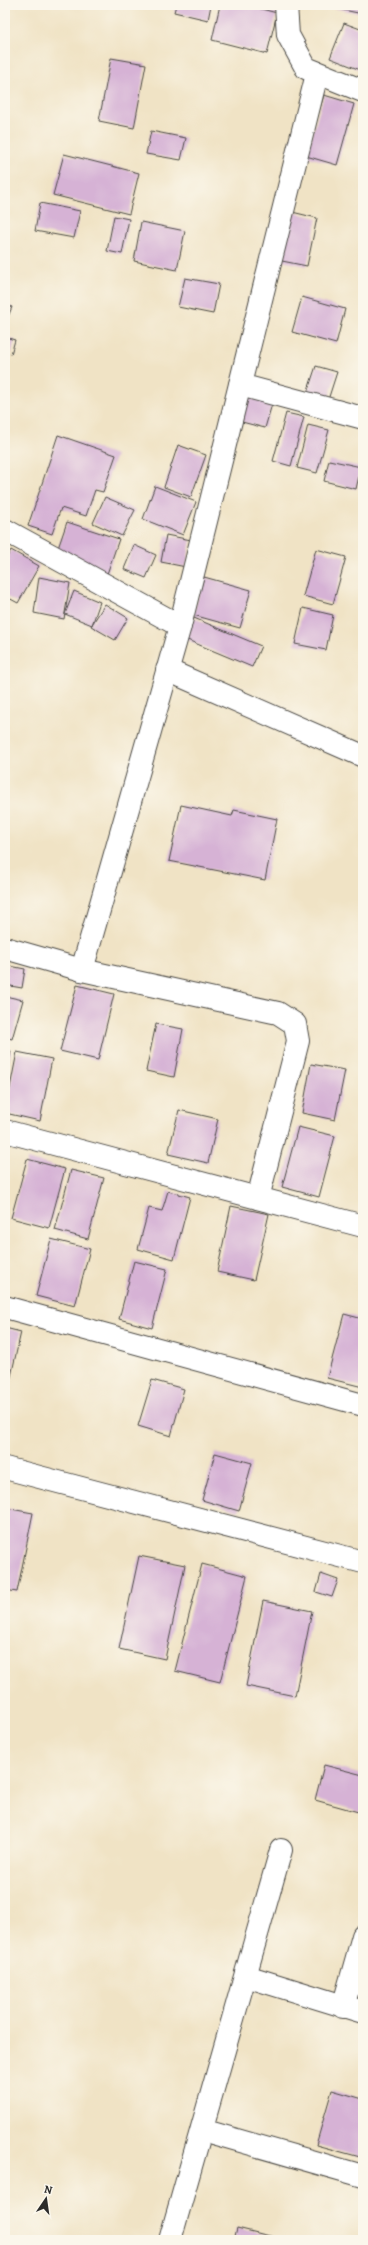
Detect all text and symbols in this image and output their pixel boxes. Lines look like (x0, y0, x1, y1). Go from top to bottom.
north arrow (26, 2179, 66, 2219)
text: N (43, 2182, 54, 2198)

